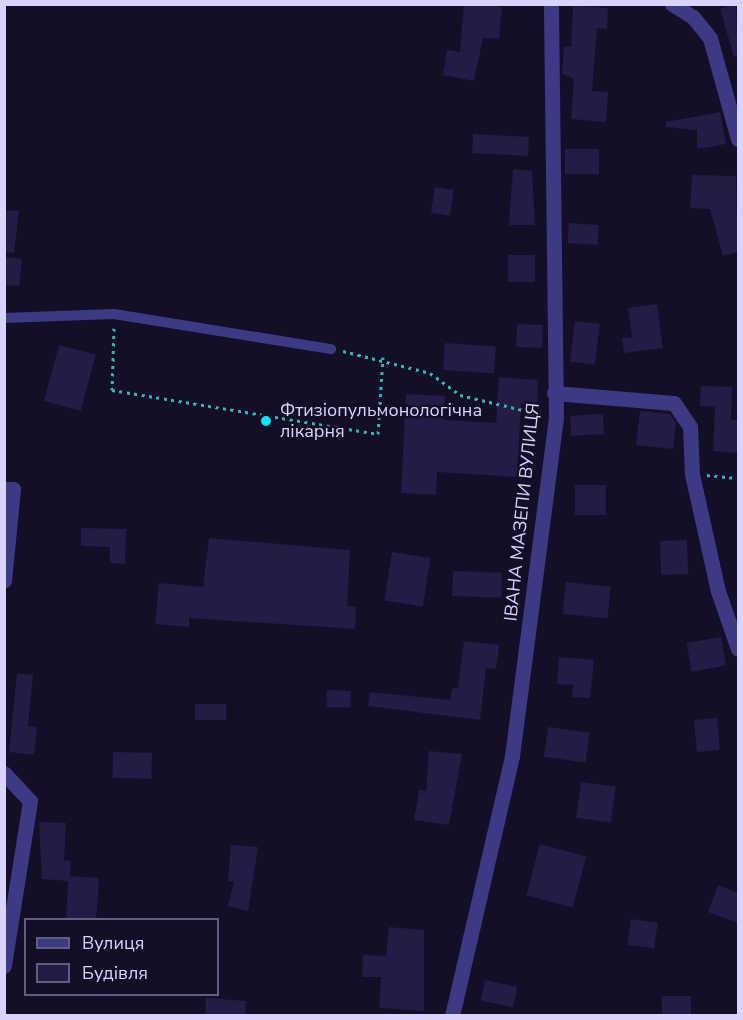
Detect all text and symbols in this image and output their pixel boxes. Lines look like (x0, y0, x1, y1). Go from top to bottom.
place label: Фтизіопульмонологічна лікарня (280, 400, 482, 442)
street label: ІВАНА МАЗЕПИ ВУЛИЦЯ (500, 402, 544, 622)
marker: Фтизіопульмонологічна лікарня (257, 412, 275, 430)
legend (24, 918, 219, 996)
text: Вулиця (82, 931, 144, 955)
text: Будівля (82, 961, 148, 985)

